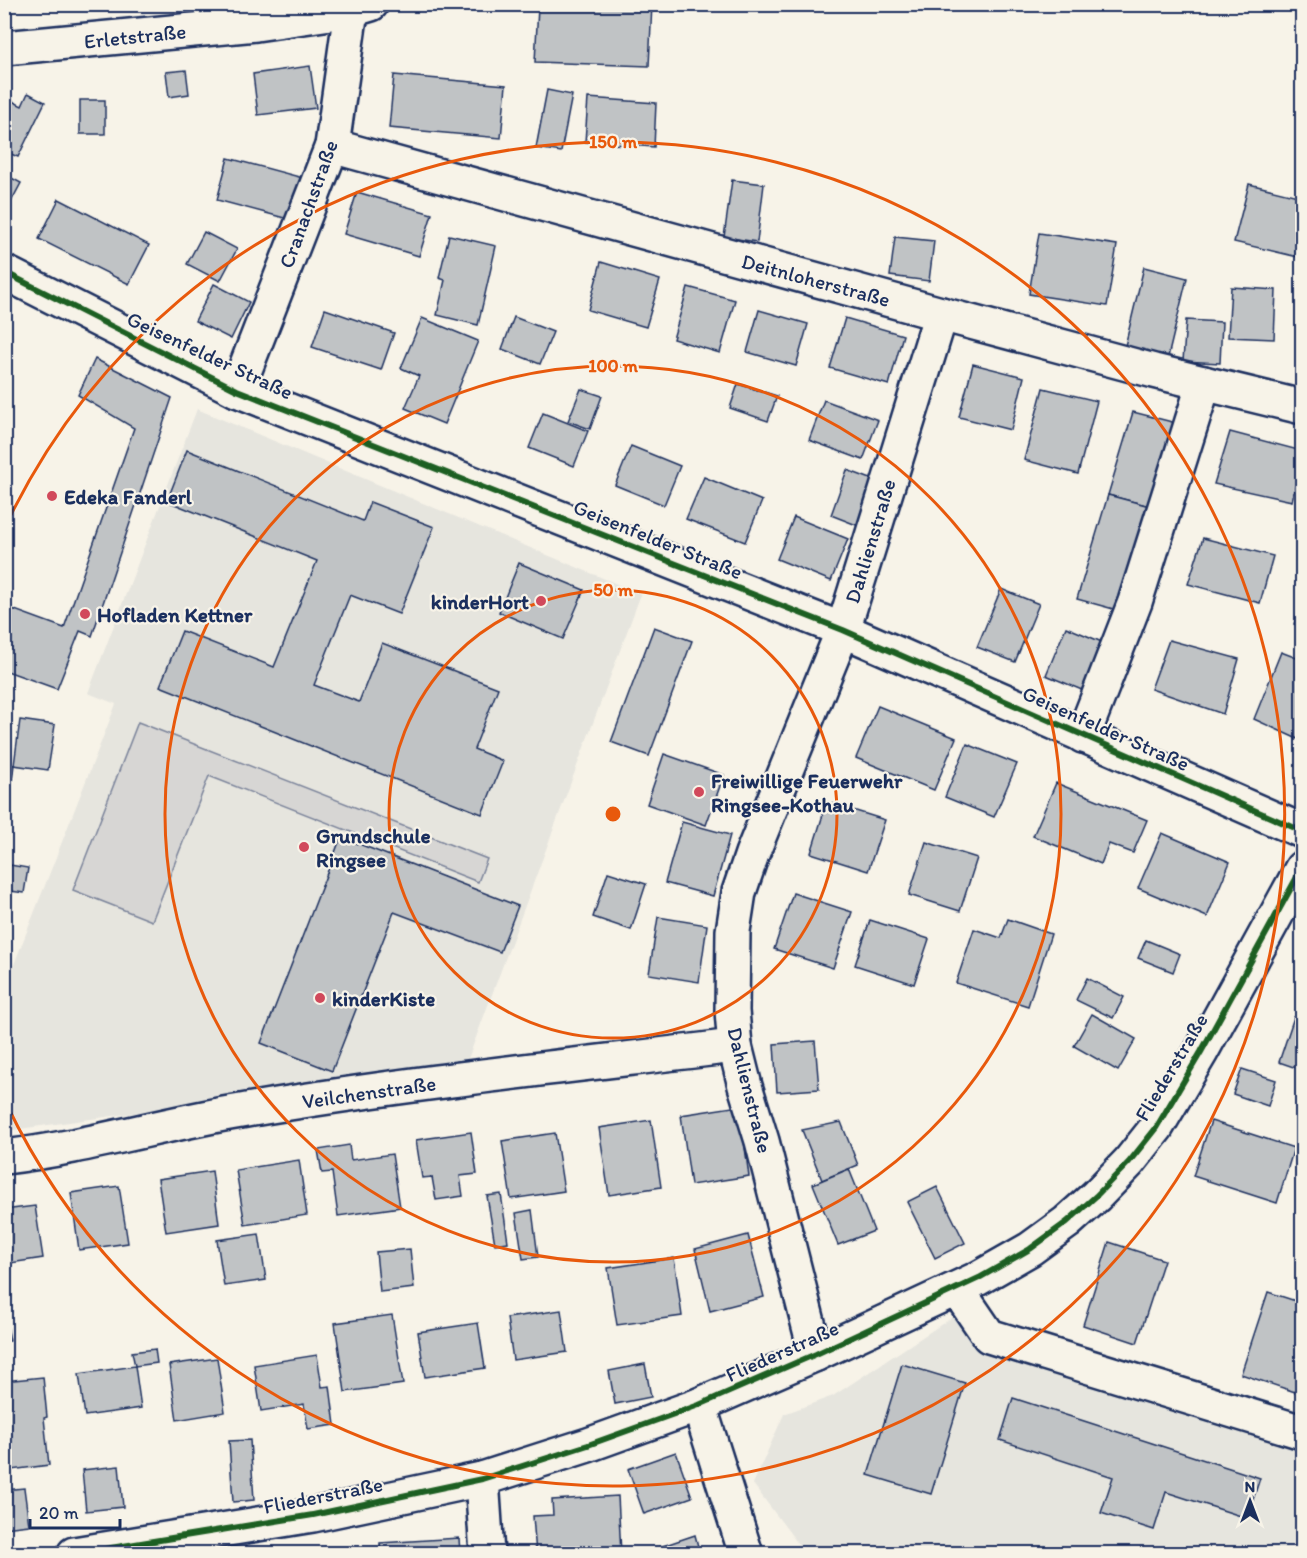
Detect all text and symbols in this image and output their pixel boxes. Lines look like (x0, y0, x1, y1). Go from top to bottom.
street label: Erletstraße (83, 18, 187, 54)
text: 150 m (589, 131, 638, 153)
street label: Cranachstraße (273, 136, 343, 272)
street label: Deitnloherstraße (739, 248, 893, 312)
street label: Geisenfelder Straße (123, 306, 297, 404)
text: 100 m (588, 355, 639, 377)
street label: Dahlienstraße (839, 476, 901, 606)
place label: Edeka Fanderl (64, 484, 193, 509)
marker: Edeka Fanderl (45, 489, 59, 503)
street label: Geisenfelder Straße (570, 494, 746, 584)
text: 50 m (593, 579, 634, 601)
place label: kinderHort (431, 589, 529, 614)
marker: kinderHort (534, 594, 548, 608)
place label: Hofladen Kettner (97, 602, 253, 627)
marker: Hofladen Kettner (78, 607, 92, 621)
street label: Geisenfelder Straße (1019, 680, 1193, 776)
place label: Freiwillige Feuerwehr Ringsee-Kothau (711, 768, 903, 818)
marker: Freiwillige Feuerwehr Ringsee-Kothau (692, 785, 706, 799)
centre of rings (603, 804, 623, 824)
place label: Grundschule Ringsee (316, 823, 431, 873)
marker: Grundschule Ringsee (297, 840, 311, 854)
place label: kinderKiste (332, 986, 435, 1011)
marker: kinderKiste (313, 991, 327, 1005)
street label: Fliederstraße (1129, 1009, 1213, 1125)
street label: Dahlienstraße (722, 1024, 778, 1156)
street label: Veilchenstraße (300, 1070, 438, 1114)
street label: Fliederstraße (722, 1315, 842, 1387)
street label: Fliederstraße (261, 1471, 385, 1519)
north arrow (1220, 1471, 1280, 1531)
text: N (1245, 1477, 1255, 1496)
scale bar (30, 1492, 120, 1530)
text: 20 m (39, 1502, 79, 1524)

